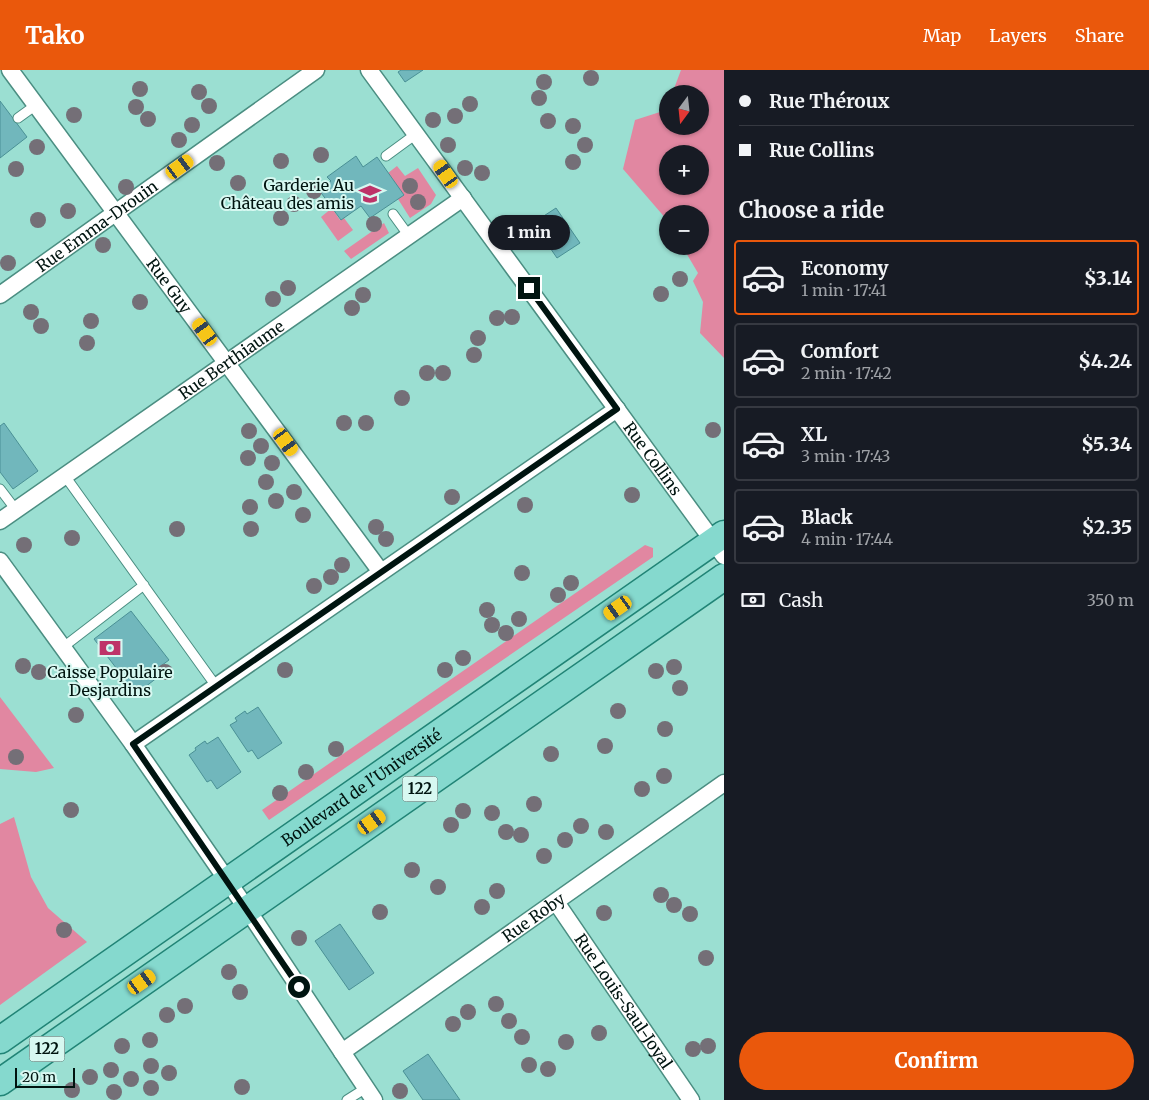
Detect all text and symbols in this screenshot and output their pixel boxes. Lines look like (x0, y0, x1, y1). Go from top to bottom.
text: Tako (25, 20, 85, 51)
text: Map (923, 24, 961, 47)
text: Layers (989, 24, 1047, 47)
text: Share (1075, 24, 1124, 47)
north arrow (659, 85, 709, 135)
map controls (659, 85, 709, 255)
text: Rue Théroux (769, 89, 890, 113)
text: Rue Collins (769, 138, 874, 162)
button: + (659, 145, 709, 195)
car (163, 152, 196, 182)
car (431, 157, 460, 191)
place label: Garderie Au Château des amis (221, 175, 354, 213)
street label: Rue Emma-Drouin (32, 176, 162, 276)
school or university icon: Garderie Au Château des amis (357, 181, 383, 207)
text: Choose a ride (739, 196, 884, 224)
button: − (659, 205, 709, 255)
callout: 1 min (488, 216, 570, 250)
text: 1 min (507, 222, 551, 242)
street label: Rue Guy (142, 254, 197, 318)
icon: car (741, 255, 786, 300)
text: Economy (801, 256, 889, 280)
text: $3.14 (1084, 266, 1132, 290)
route end (518, 277, 540, 299)
text: 1 min · 17:41 (801, 280, 887, 300)
car (190, 315, 219, 349)
street label: Rue Berthiaume (175, 316, 288, 403)
icon: car (741, 338, 786, 383)
text: Comfort (801, 339, 879, 363)
text: $4.24 (1078, 349, 1132, 373)
text: 2 min · 17:42 (801, 363, 892, 383)
street label: Rue Collins (619, 418, 686, 499)
icon: car (741, 421, 786, 466)
text: XL (801, 422, 827, 446)
car (271, 425, 300, 459)
text: $5.34 (1081, 432, 1132, 456)
text: 3 min · 17:43 (801, 446, 890, 466)
icon: car (741, 504, 786, 549)
text: Black (801, 505, 853, 529)
text: $2.35 (1082, 515, 1132, 539)
text: 4 min · 17:44 (801, 529, 893, 549)
icon: cash (739, 586, 767, 614)
text: Cash (779, 588, 823, 612)
text: 350 m (1087, 590, 1134, 610)
car (601, 593, 634, 623)
bank icon: Caisse Populaire Desjardins (97, 635, 123, 661)
place label: Caisse Populaire Desjardins (47, 662, 173, 700)
street label: Boulevard de l'Université (277, 724, 446, 850)
road number: 122 (402, 776, 438, 802)
car (355, 807, 388, 837)
street label: Rue Roby (498, 888, 569, 946)
street label: Rue Louis-Saul-Joyal (570, 930, 677, 1073)
car (125, 967, 158, 997)
route start (288, 976, 310, 998)
button: Confirm (739, 1032, 1134, 1090)
road number: 122 (30, 1036, 64, 1062)
scale bar (15, 1065, 75, 1088)
text: 20 m (22, 1068, 56, 1086)

